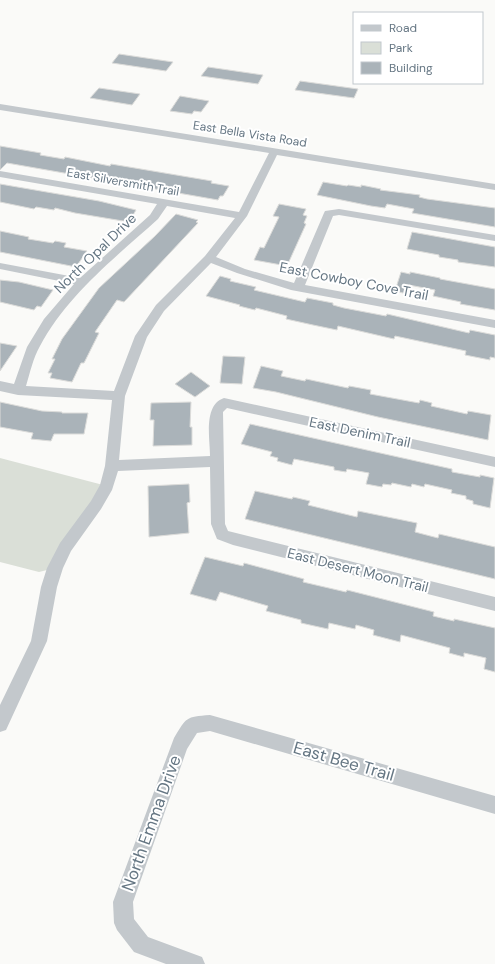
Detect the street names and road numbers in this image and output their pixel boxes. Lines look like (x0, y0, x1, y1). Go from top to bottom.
street label: East Bella Vista Road (192, 117, 308, 151)
street label: East Silversmith Trail (66, 164, 180, 200)
street label: North Opal Drive (50, 209, 140, 297)
street label: East Cowboy Cove Trail (278, 258, 430, 304)
street label: East Denim Trail (308, 412, 412, 452)
street label: East Desert Moon Trail (286, 544, 430, 596)
street label: East Bee Trail (291, 736, 397, 786)
street label: North Emma Drive (116, 752, 186, 894)

